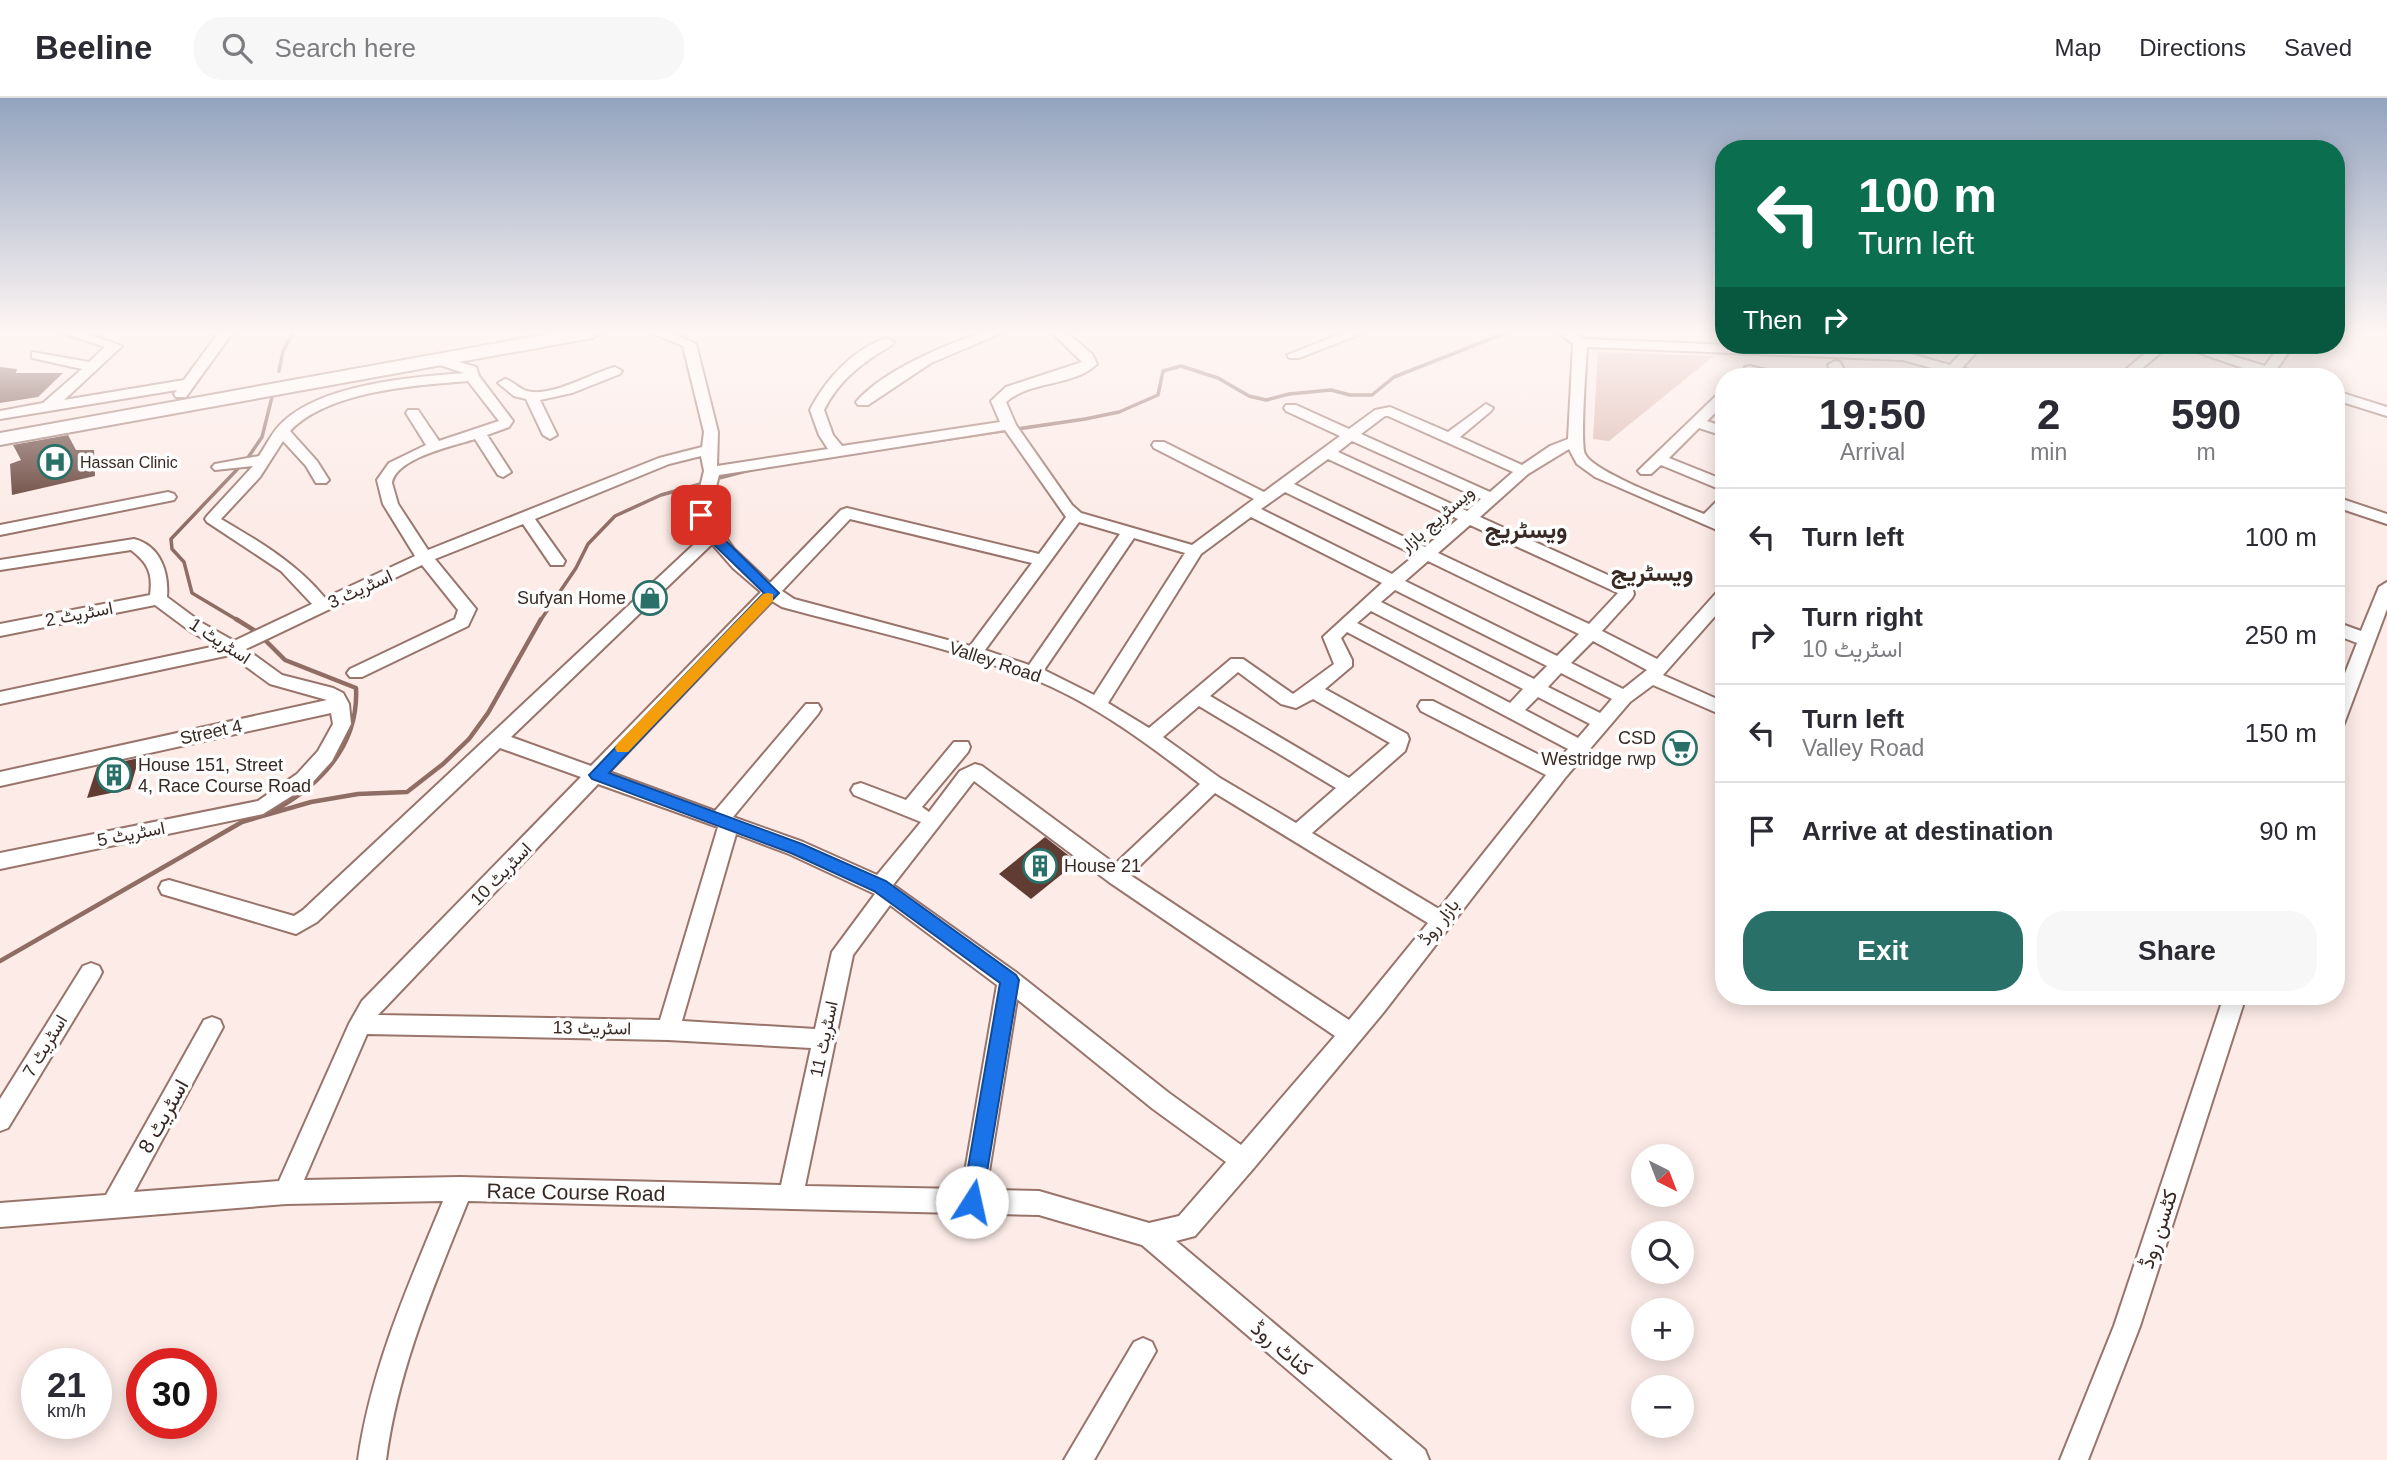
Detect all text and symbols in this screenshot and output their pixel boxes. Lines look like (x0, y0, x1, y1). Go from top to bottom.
search box (194, 17, 684, 80)
text: Beeline (35, 29, 152, 66)
icon: search (218, 29, 256, 67)
text: Search here (274, 33, 416, 63)
text: Map (2055, 34, 2101, 61)
text: Directions (2139, 34, 2246, 61)
text: Saved (2284, 34, 2352, 61)
icon: left (1743, 168, 1834, 259)
text: 100 m (1858, 168, 1997, 222)
text: Turn left (1858, 225, 1974, 261)
icon: right (1816, 301, 1854, 339)
text: Then (1743, 305, 1802, 335)
text: 19:50 (1819, 391, 1926, 438)
text: 2 (2037, 391, 2060, 438)
text: 590 (2171, 391, 2241, 438)
text: Arrival (1840, 439, 1905, 465)
text: min (2030, 439, 2067, 465)
text: m (2197, 439, 2216, 465)
hospital icon: Hassan Clinic (36, 443, 74, 481)
place label: Hassan Clinic (80, 454, 178, 471)
street label: ویسٹریج بازار (1395, 482, 1479, 559)
pin (671, 485, 731, 545)
icon: arrive (682, 496, 720, 534)
district label: ویسٹریج (1485, 516, 1567, 547)
icon: left (1743, 518, 1781, 556)
text: Turn left (1802, 522, 1904, 552)
text: 100 m (2245, 522, 2317, 552)
district label: ویسٹریج (1611, 559, 1693, 590)
street label: اسٹریٹ 3 (325, 565, 396, 613)
shop icon: Sufyan Home (631, 579, 669, 617)
place label: Sufyan Home (517, 588, 626, 608)
street label: اسٹریٹ 2 (43, 598, 115, 631)
text: Turn right (1802, 602, 1923, 632)
street label: اسٹریٹ 1 (185, 614, 254, 669)
icon: right (1743, 616, 1781, 654)
text: 250 m (2245, 620, 2317, 650)
text: اسٹریٹ 10 (1802, 636, 1903, 662)
street label: Valley Road (946, 638, 1044, 686)
text: Turn left (1802, 704, 1904, 734)
icon: left (1743, 714, 1781, 752)
street label: Street 4 (178, 716, 244, 748)
text: 150 m (2245, 718, 2317, 748)
place label: CSD Westridge rwp (1541, 728, 1656, 769)
supermarket icon: CSD Westridge rwp (1661, 729, 1699, 767)
text: Valley Road (1802, 735, 1924, 761)
place label: House 151, Street 4, Race Course Road (138, 755, 311, 796)
building icon: House 151, Street 4, Race Course Road (95, 756, 133, 794)
icon: arrive (1743, 812, 1781, 850)
text: Arrive at destination (1802, 816, 2053, 846)
text: 90 m (2259, 816, 2317, 846)
street label: اسٹریٹ 5 (95, 818, 167, 851)
street label: اسٹریٹ 10 (466, 839, 536, 910)
building icon: House 21 (1021, 847, 1059, 885)
place label: House 21 (1064, 856, 1141, 876)
street label: بازار روڈ (1415, 895, 1464, 950)
button: Exit (1743, 911, 2023, 991)
button: Share (2037, 911, 2317, 991)
street label: اسٹریٹ 11 (806, 999, 843, 1079)
street label: اسٹریٹ 7 (19, 1011, 72, 1081)
street label: اسٹریٹ 13 (552, 1017, 632, 1040)
street label: اسٹریٹ 8 (133, 1075, 194, 1158)
north arrow (1631, 1144, 1694, 1208)
map controls (1631, 1144, 1694, 1438)
position arrow (935, 1165, 1009, 1239)
street label: Race Course Road (487, 1179, 665, 1205)
street label: کٹسن روڈ (2134, 1187, 2183, 1272)
button: search (1631, 1221, 1694, 1284)
button: + (1631, 1298, 1694, 1361)
street label: کناٹ روڈ (1246, 1316, 1317, 1382)
speed limit sign: 30 (126, 1348, 217, 1439)
text: 21 (47, 1365, 86, 1404)
button: − (1631, 1375, 1694, 1438)
text: km/h (47, 1401, 86, 1421)

